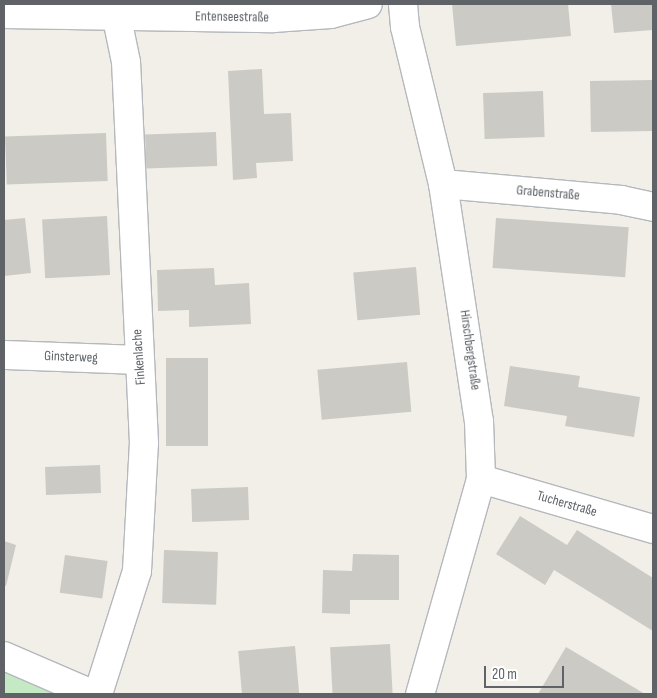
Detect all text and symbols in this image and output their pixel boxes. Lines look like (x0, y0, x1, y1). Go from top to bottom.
street label: Entenseestraße (195, 8, 269, 26)
street label: Grabenstraße (516, 182, 580, 204)
street label: Hirschbergstraße (456, 309, 484, 391)
street label: Finkenlache (129, 328, 149, 386)
street label: Ginsterweg (44, 348, 98, 366)
street label: Tucherstraße (535, 487, 599, 521)
scale bar (487, 656, 567, 688)
text: 20 m (492, 665, 517, 684)

